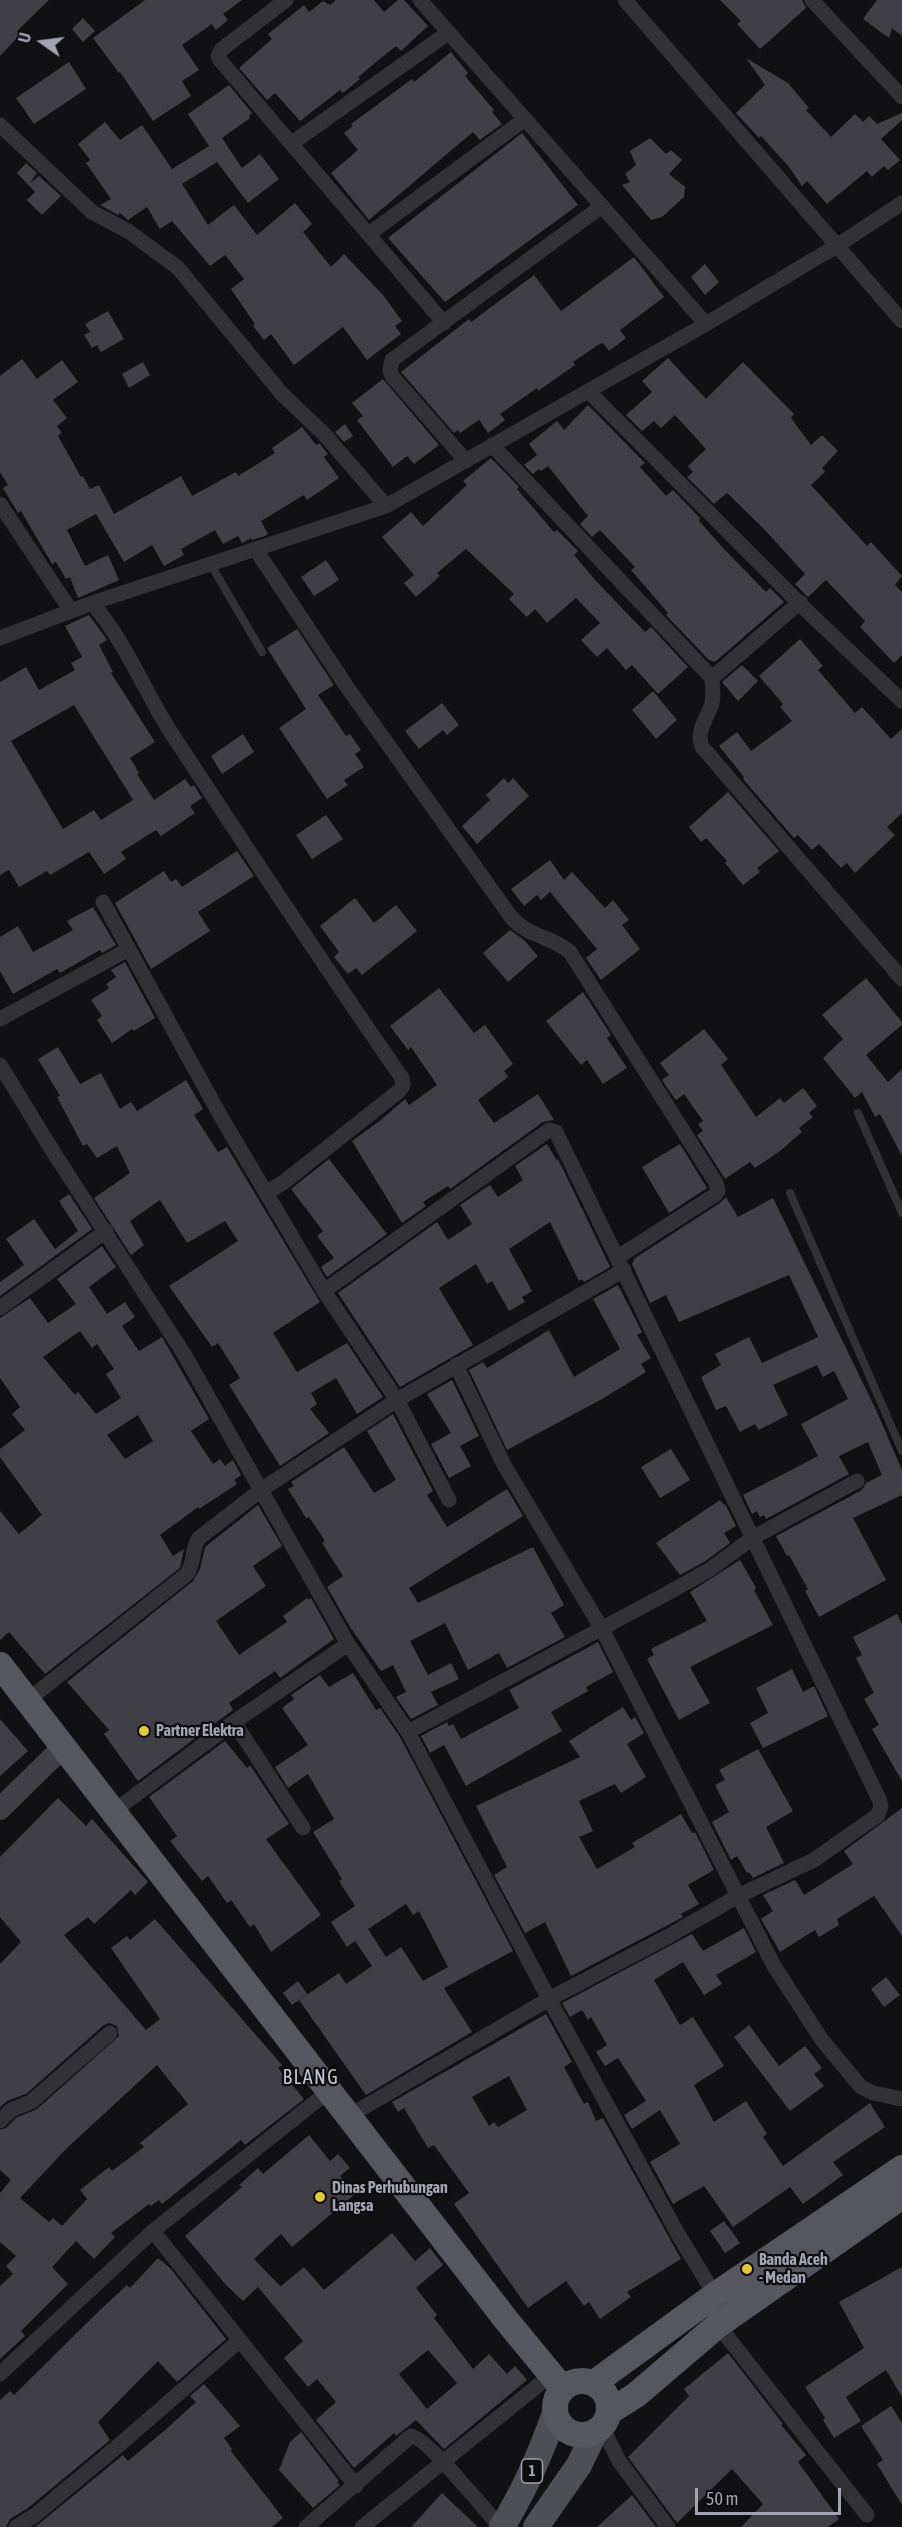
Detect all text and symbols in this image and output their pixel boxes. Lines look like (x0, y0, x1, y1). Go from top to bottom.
north arrow (12, 12, 72, 72)
text: U (15, 31, 34, 44)
place label: Partner Elektra (156, 1721, 244, 1741)
marker: Partner Elektra (137, 1724, 151, 1738)
district label: BLANG (283, 2066, 339, 2090)
place label: Dinas Perhubungan Langsa (332, 2178, 448, 2216)
marker: Dinas Perhubungan Langsa (313, 2190, 327, 2204)
place label: Banda Aceh - Medan (759, 2250, 828, 2288)
marker: Banda Aceh - Medan (740, 2262, 754, 2276)
road number: 1 (522, 2459, 542, 2483)
scale bar (698, 2476, 844, 2514)
text: 50 m (706, 2488, 738, 2509)

